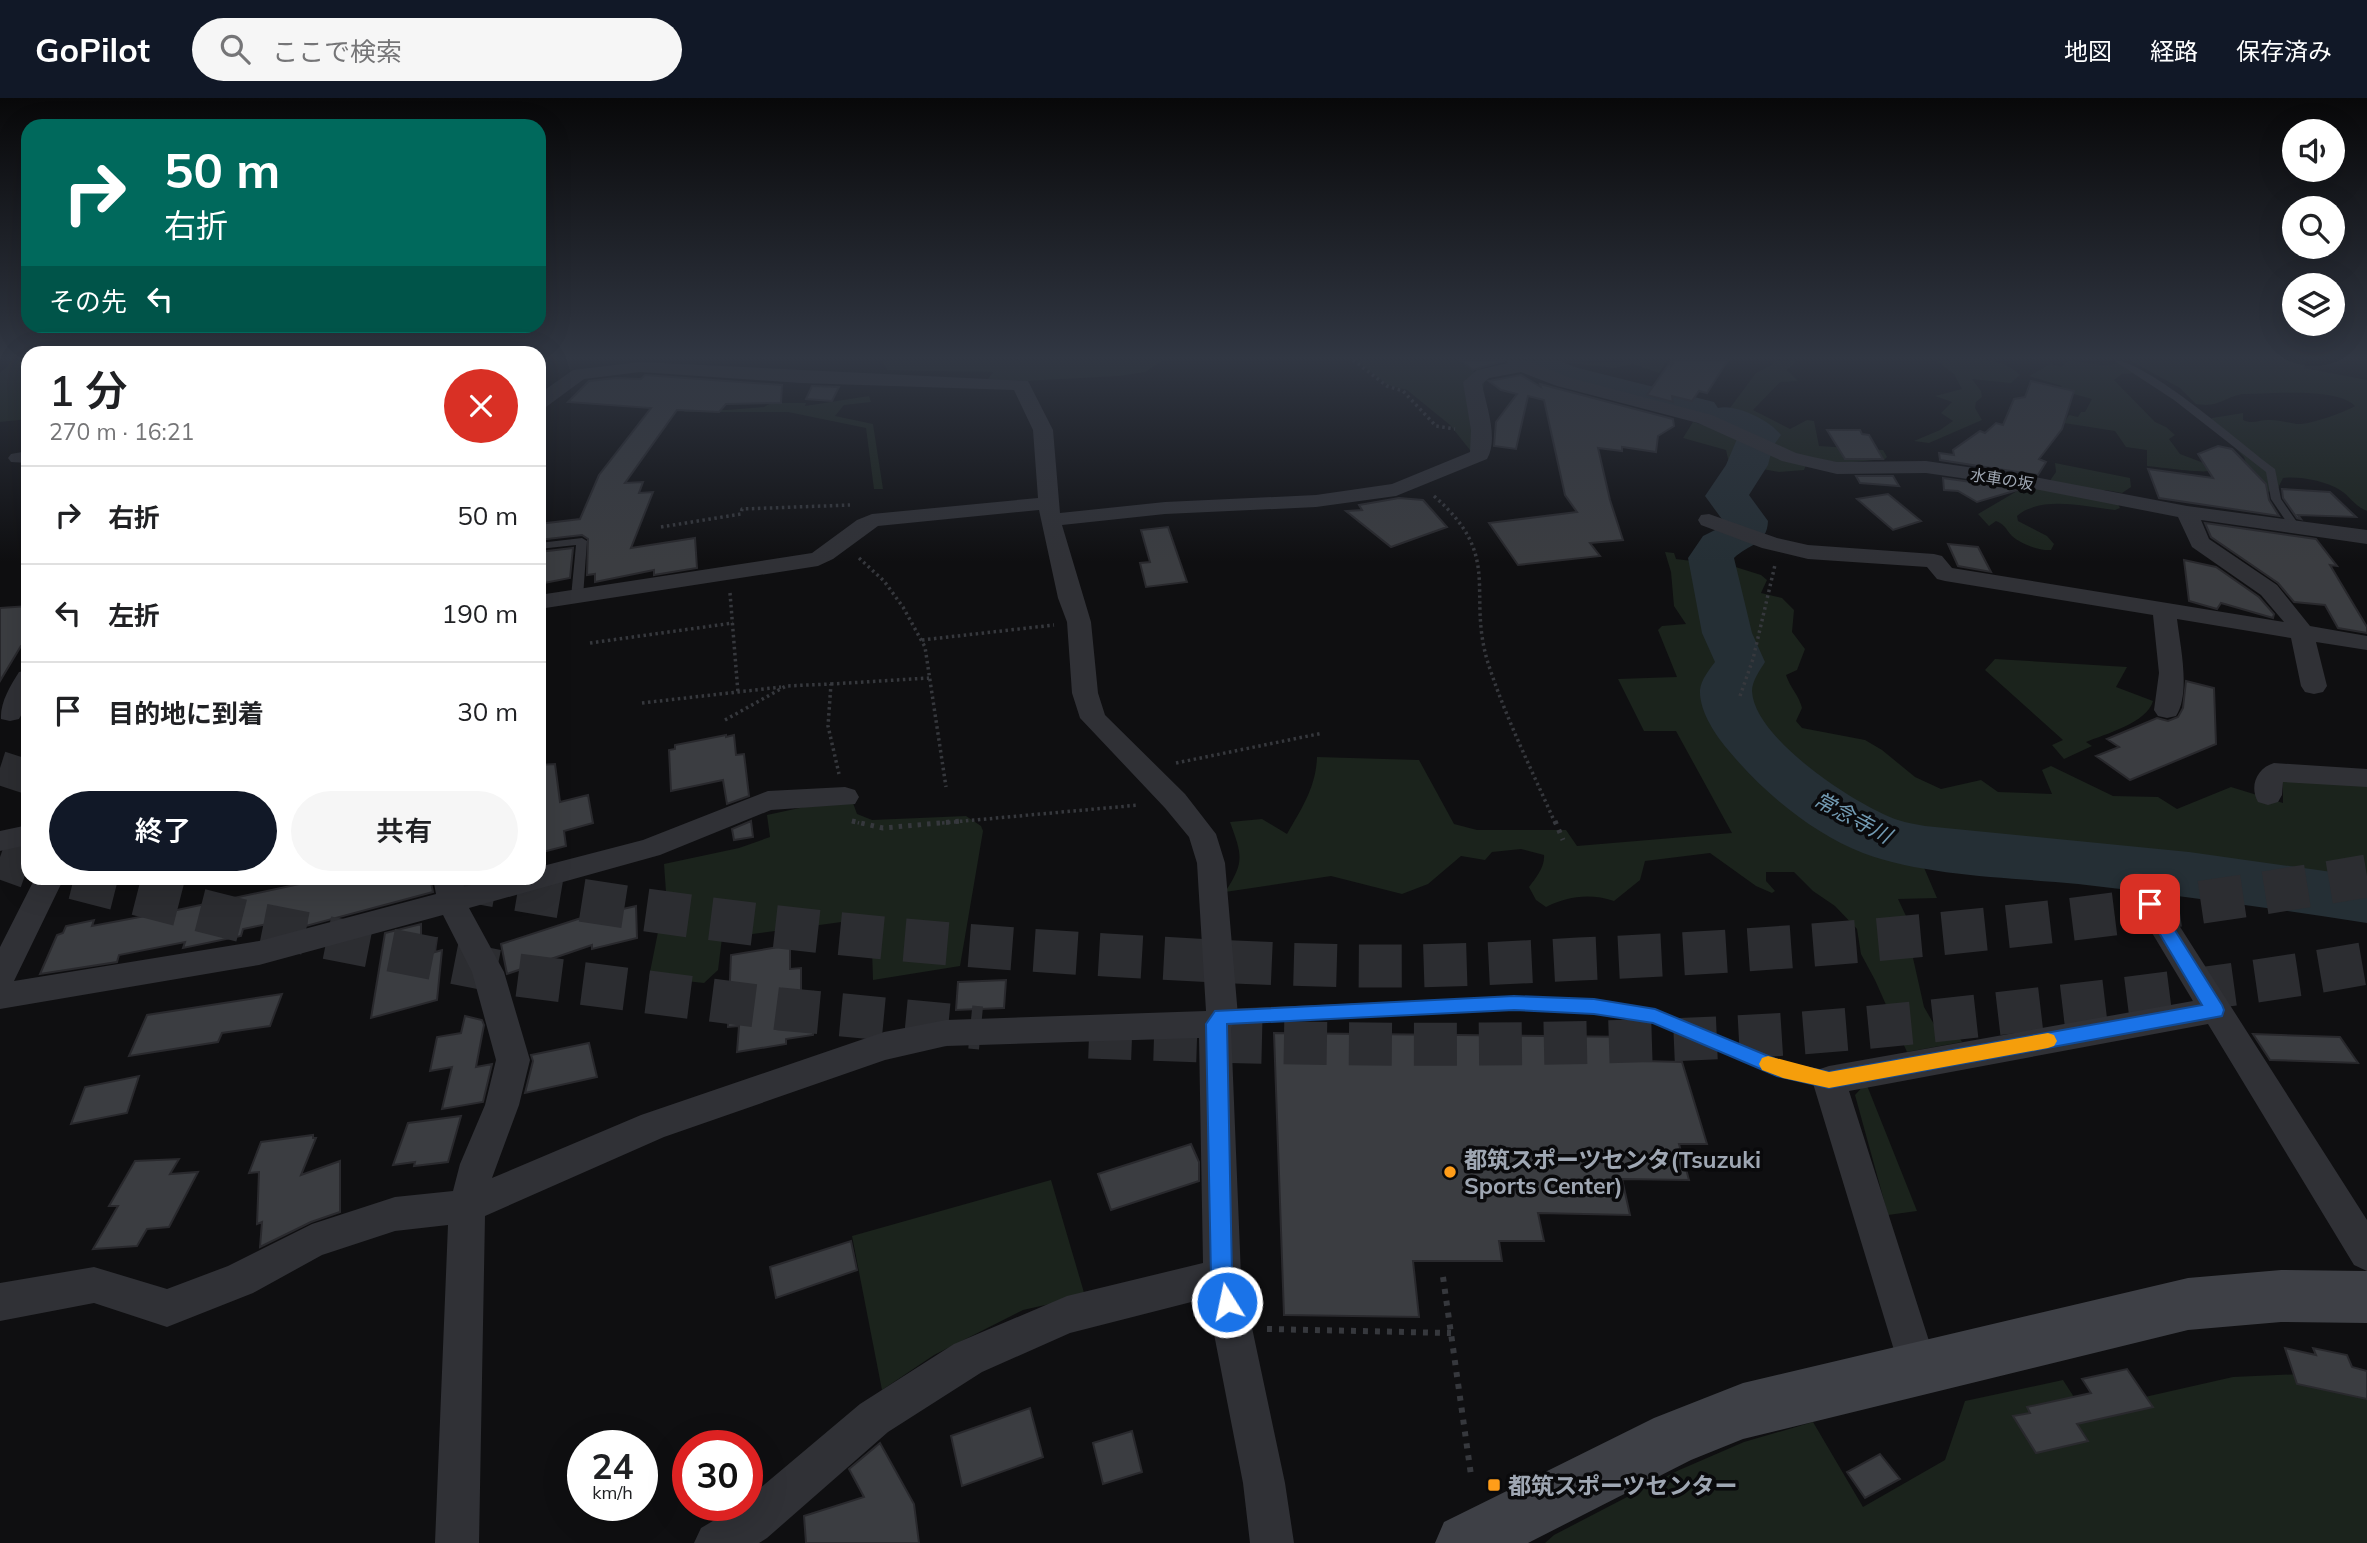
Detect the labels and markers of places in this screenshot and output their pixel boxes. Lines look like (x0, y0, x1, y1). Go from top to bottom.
pin (2120, 874, 2180, 934)
place label: 都筑スポーツセンタ(Tsuzuki Sports Center) (1464, 1145, 1761, 1200)
marker: 都筑スポーツセンタ(Tsuzuki Sports Center) (1442, 1164, 1458, 1180)
place label: 都筑スポーツセンター (1508, 1471, 1738, 1500)
marker: 都筑スポーツセンター (1486, 1477, 1502, 1493)

